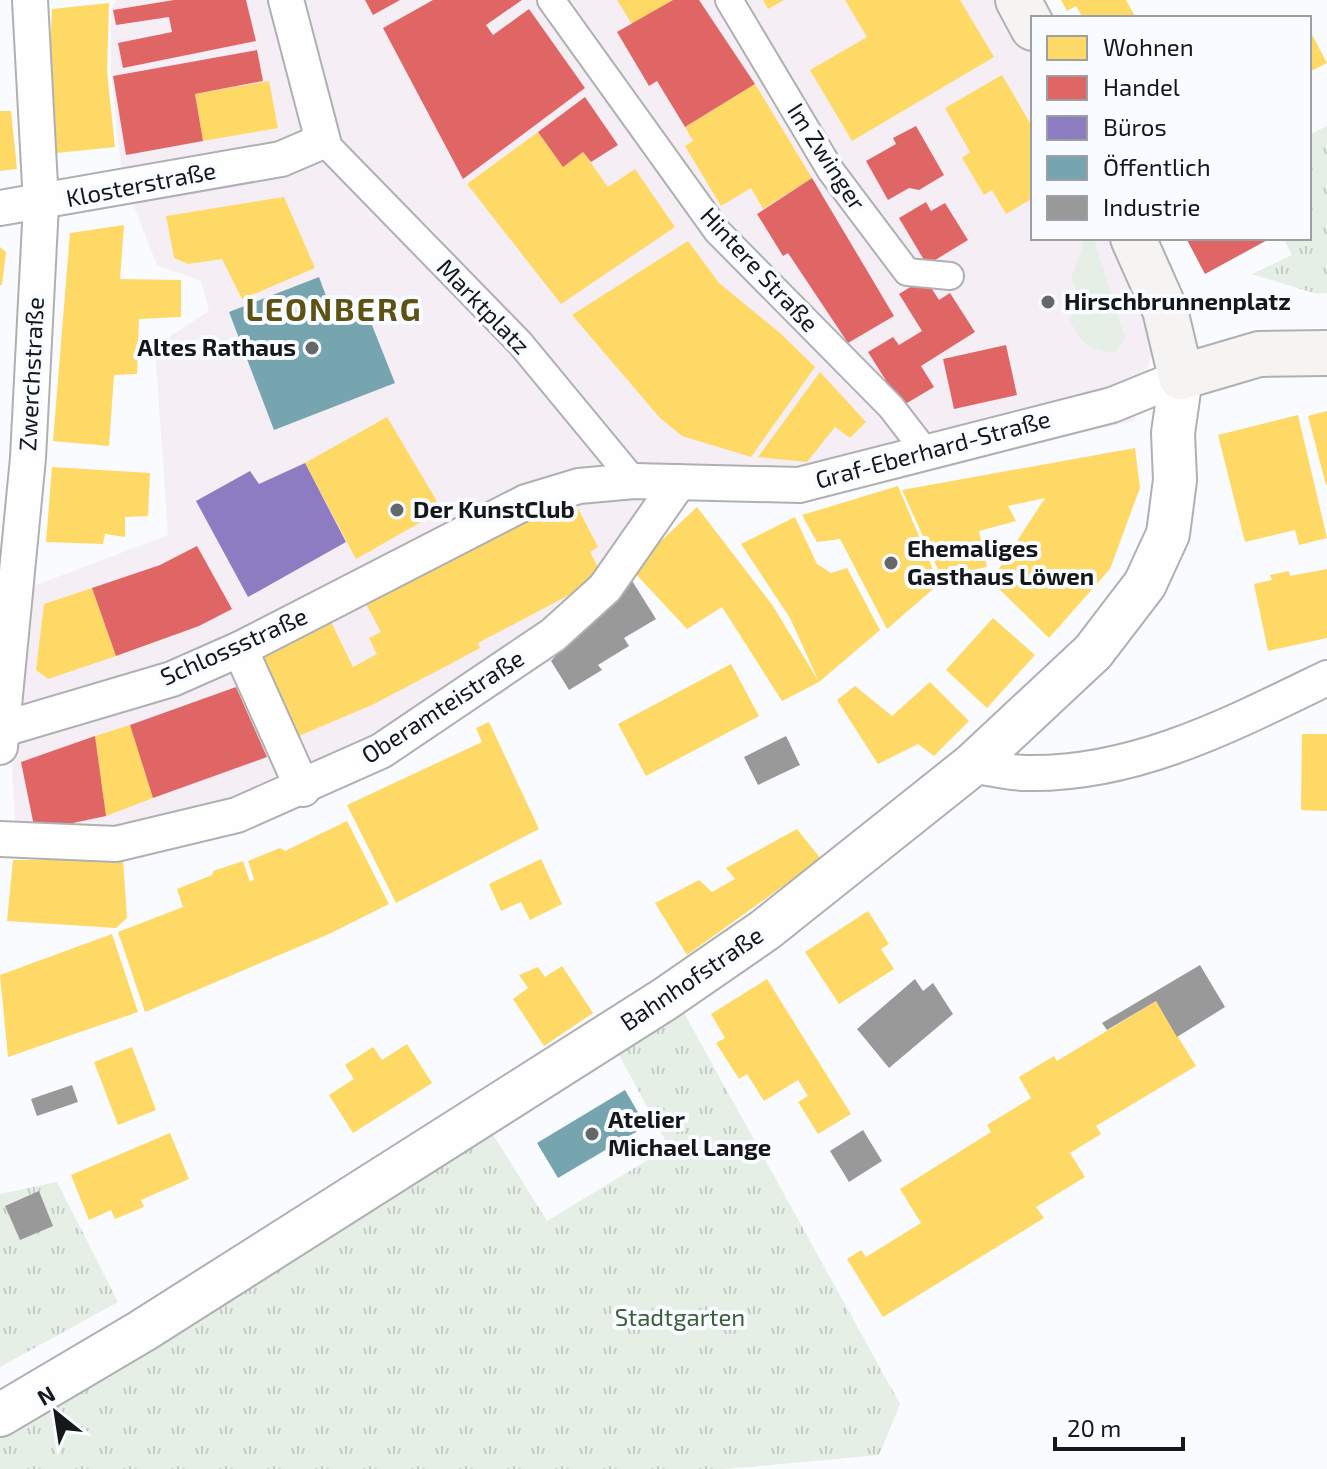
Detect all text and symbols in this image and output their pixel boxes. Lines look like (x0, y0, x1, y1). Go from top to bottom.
legend (1031, 16, 1311, 240)
text: Wohnen (1103, 32, 1194, 61)
text: Handel (1103, 72, 1180, 101)
street label: Im Zwinger (782, 97, 873, 215)
text: Büros (1103, 112, 1167, 141)
text: Öffentlich (1103, 152, 1211, 181)
street label: Klosterstraße (63, 155, 218, 212)
text: Industrie (1103, 192, 1200, 221)
street label: Hintere Straße (695, 201, 825, 337)
street label: Marktplatz (432, 252, 536, 359)
place label: Hirschbrunnenplatz (1064, 286, 1291, 315)
district label: LEONBERG (246, 289, 422, 327)
marker: Hirschbrunnenplatz (1039, 293, 1057, 311)
street label: Zwerchstraße (12, 296, 49, 452)
place label: Altes Rathaus (137, 332, 296, 361)
marker: Altes Rathaus (303, 339, 321, 357)
street label: Graf-Eberhard-Straße (812, 403, 1053, 494)
place label: Der KunstClub (413, 494, 575, 523)
marker: Der KunstClub (388, 501, 406, 519)
place label: Ehemaliges Gasthaus Löwen (907, 533, 1094, 590)
marker: Ehemaliges Gasthaus Löwen (882, 554, 900, 572)
street label: Schlossstraße (156, 600, 311, 691)
street label: Oberamteistraße (356, 642, 529, 769)
street label: Bahnhofstraße (614, 919, 768, 1036)
place label: Atelier Michael Lange (608, 1104, 771, 1161)
marker: Atelier Michael Lange (583, 1125, 601, 1143)
park label: Stadtgarten (615, 1302, 745, 1331)
north arrow (16, 1373, 96, 1453)
text: N (32, 1380, 59, 1410)
scale bar (1055, 1401, 1183, 1451)
text: 20 m (1067, 1413, 1121, 1442)

